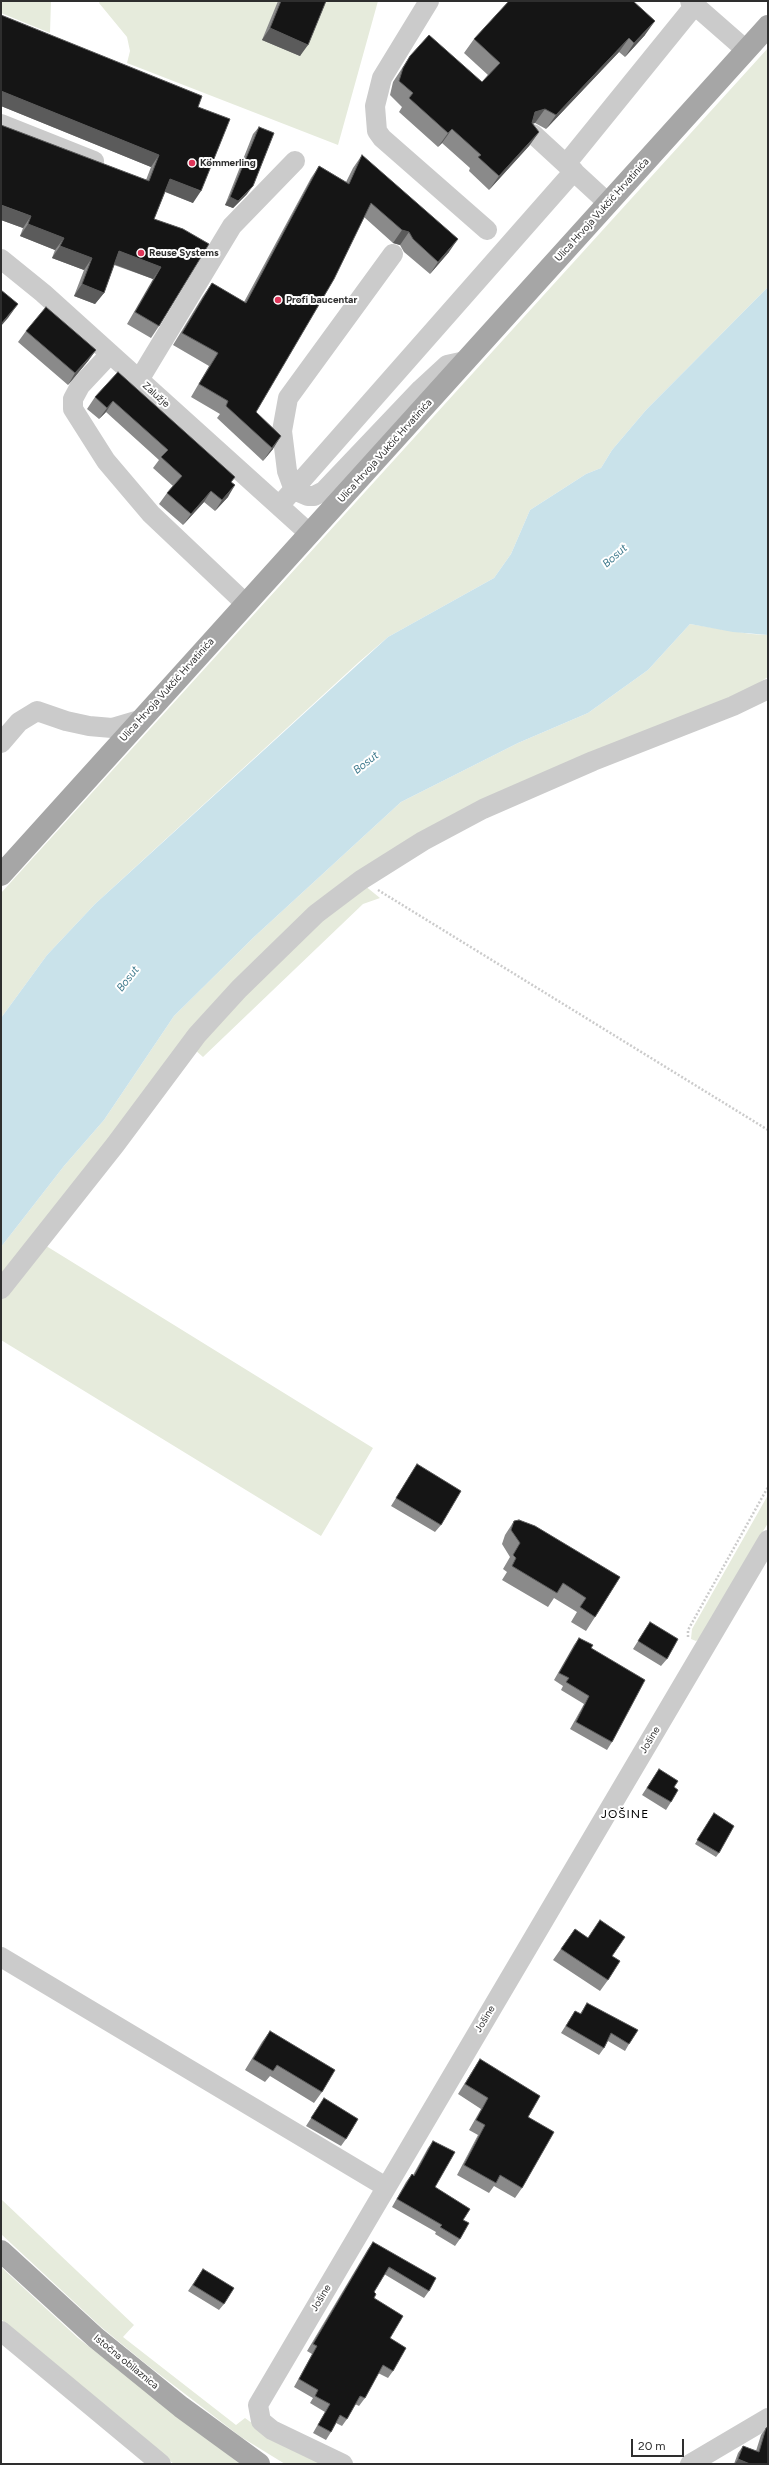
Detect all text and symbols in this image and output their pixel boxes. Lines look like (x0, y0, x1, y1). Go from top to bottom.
street label: Ulica Hrvoja Vukčić Hrvatinića (552, 156, 652, 264)
place label: Kömmerling (200, 157, 256, 169)
marker: Kömmerling (187, 158, 197, 168)
place label: Reuse Systems (149, 247, 219, 259)
marker: Reuse Systems (136, 248, 146, 258)
place label: Profi baucentar (286, 294, 357, 306)
marker: Profi baucentar (273, 295, 283, 305)
street label: Zalužje (140, 380, 172, 410)
street label: Ulica Hrvoja Vukčić Hrvatinića (335, 397, 435, 505)
water label: Bosut (600, 542, 630, 570)
street label: Ulica Hrvoja Vukčić Hrvatinića (117, 636, 217, 744)
water label: Bosut (351, 749, 381, 777)
water label: Bosut (114, 964, 142, 994)
street label: Jošine (637, 1724, 663, 1756)
district label: JOŠINE (601, 1807, 649, 1821)
street label: Jošine (472, 2003, 498, 2035)
street label: Jošine (308, 2282, 334, 2314)
street label: Istočna obilaznica (91, 2332, 161, 2392)
scale bar (633, 2431, 686, 2457)
text: 20 m (638, 2439, 666, 2453)

